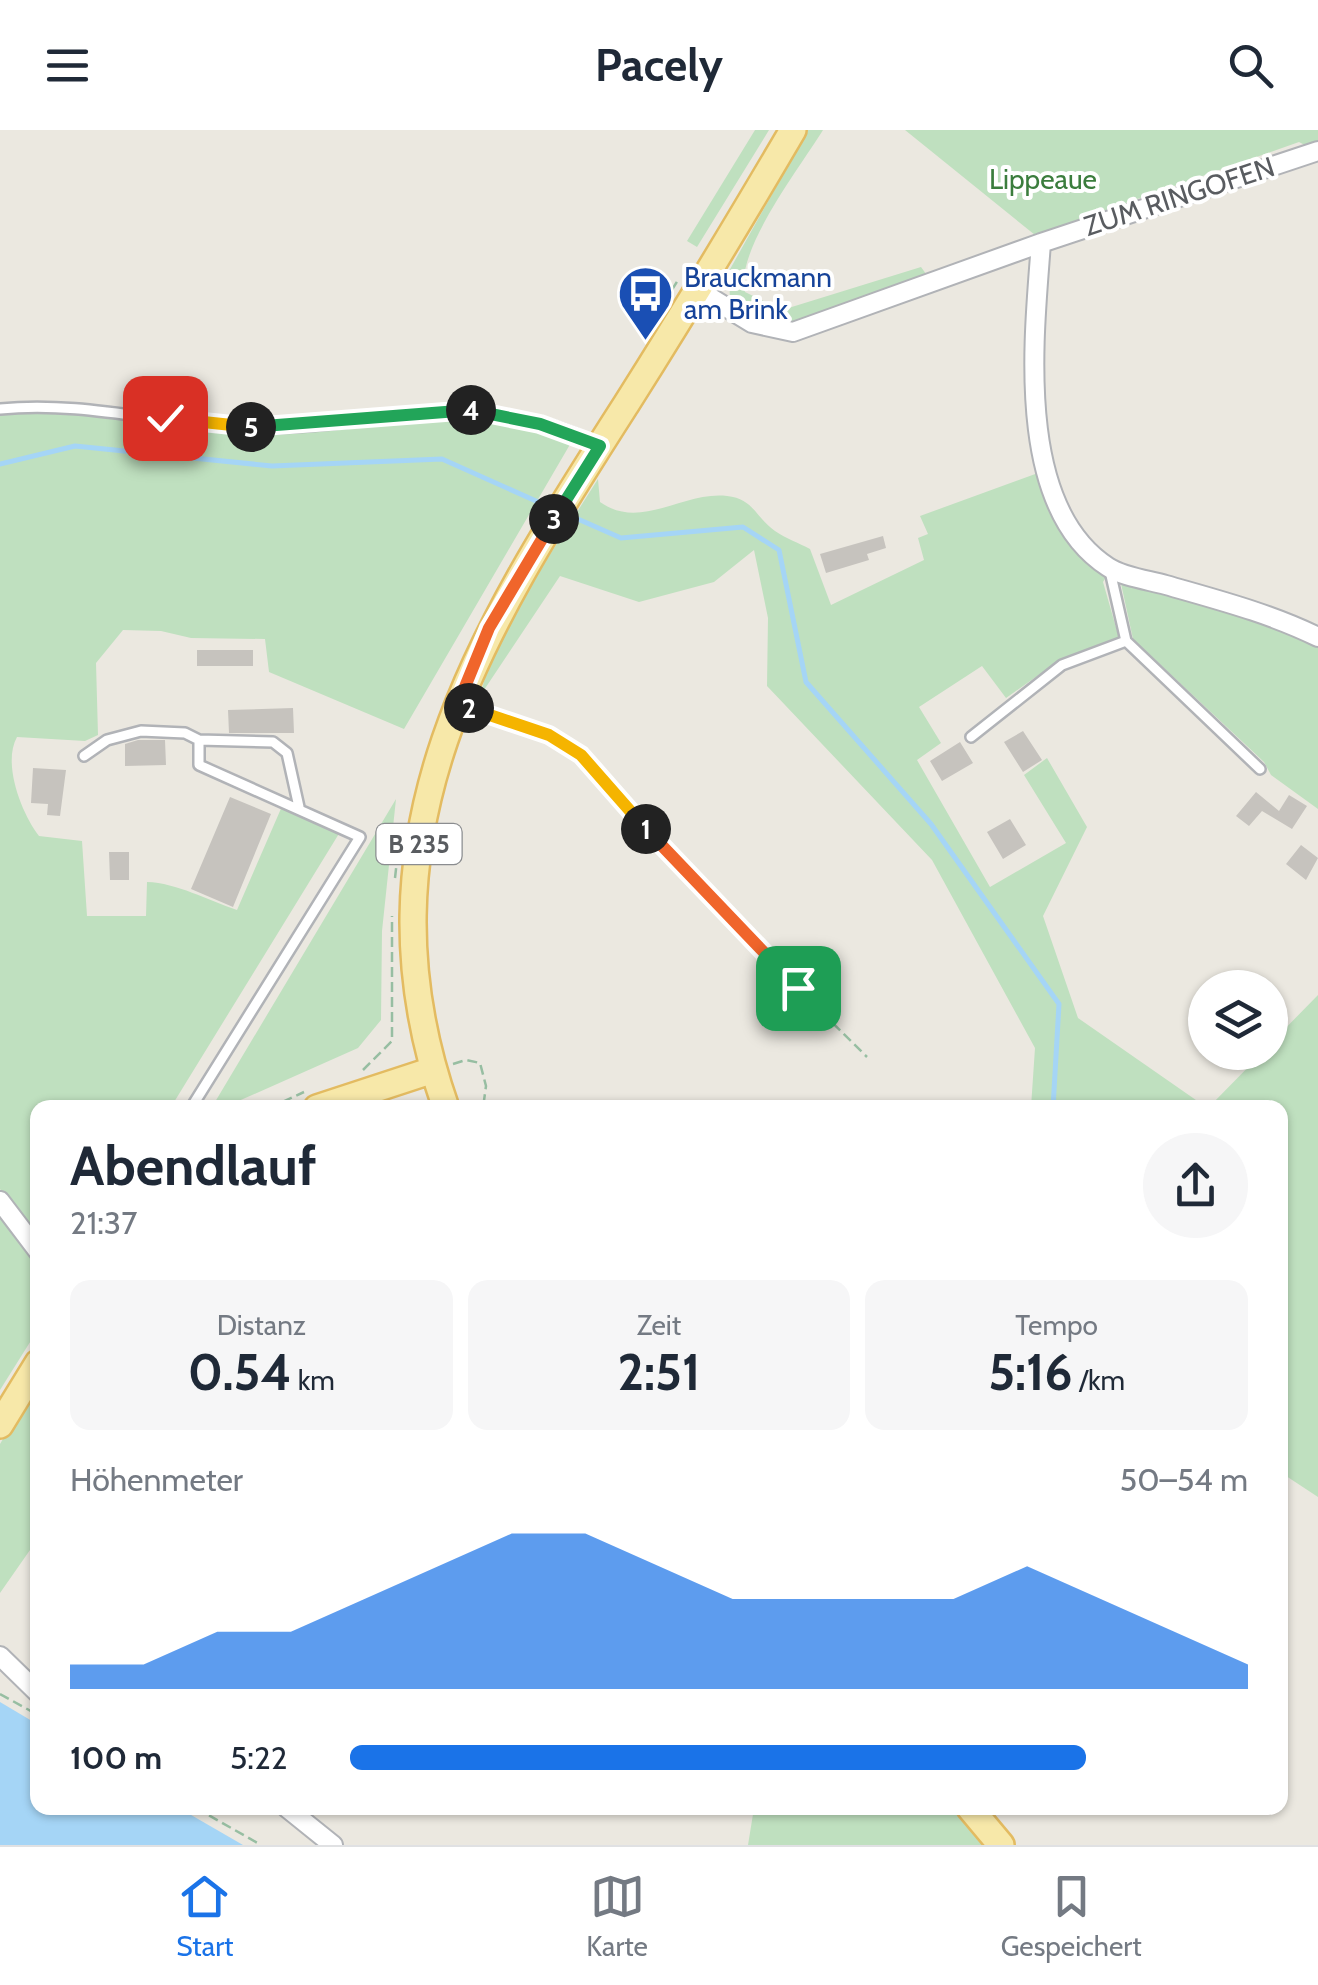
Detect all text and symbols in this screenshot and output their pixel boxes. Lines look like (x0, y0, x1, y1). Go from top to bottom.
icon: menu (40, 38, 95, 93)
text: Pacely (595, 38, 723, 92)
icon: search (1223, 38, 1278, 93)
street label: ZUM RINGOFEN (1079, 149, 1279, 243)
park label: Lippeaue (989, 162, 1097, 196)
place label: Brauckmann am Brink (684, 260, 832, 326)
bus stop icon: Brauckmann am Brink (615, 263, 675, 342)
pin (123, 376, 208, 461)
pin: 4 (446, 385, 496, 435)
icon: check (138, 391, 193, 446)
text: 4 (462, 393, 480, 427)
pin: 5 (226, 402, 276, 452)
text: 5 (243, 410, 259, 444)
pin: 3 (529, 494, 579, 544)
text: 3 (546, 502, 562, 536)
pin: 2 (444, 683, 494, 733)
text: 2 (462, 691, 476, 725)
pin: 1 (621, 804, 671, 854)
text: 1 (641, 812, 651, 846)
road number: B 235 (376, 824, 462, 864)
pin (756, 946, 841, 1031)
icon: arrive (771, 961, 826, 1016)
map controls (1188, 970, 1288, 1070)
button: layers (1188, 970, 1288, 1070)
text: Abendlauf (70, 1132, 317, 1199)
button: share (1143, 1133, 1248, 1238)
text: 21:37 (70, 1203, 137, 1242)
text: Distanz (217, 1308, 306, 1342)
text: Zeit (637, 1308, 681, 1342)
text: Tempo (1015, 1308, 1098, 1342)
text: 0.54 (188, 1342, 292, 1403)
text: 2:51 (618, 1342, 700, 1403)
text: 5:16 (988, 1342, 1073, 1403)
text: km (292, 1363, 335, 1397)
text: /km (1073, 1363, 1125, 1397)
text: Höhenmeter (70, 1460, 243, 1499)
text: 50–54 m (1120, 1460, 1248, 1499)
text: 100 m (70, 1738, 162, 1777)
text: 5:22 (230, 1738, 288, 1777)
tab: Start (176, 1869, 233, 1963)
tab: Karte (586, 1869, 648, 1963)
tab: Gespeichert (1001, 1869, 1142, 1963)

